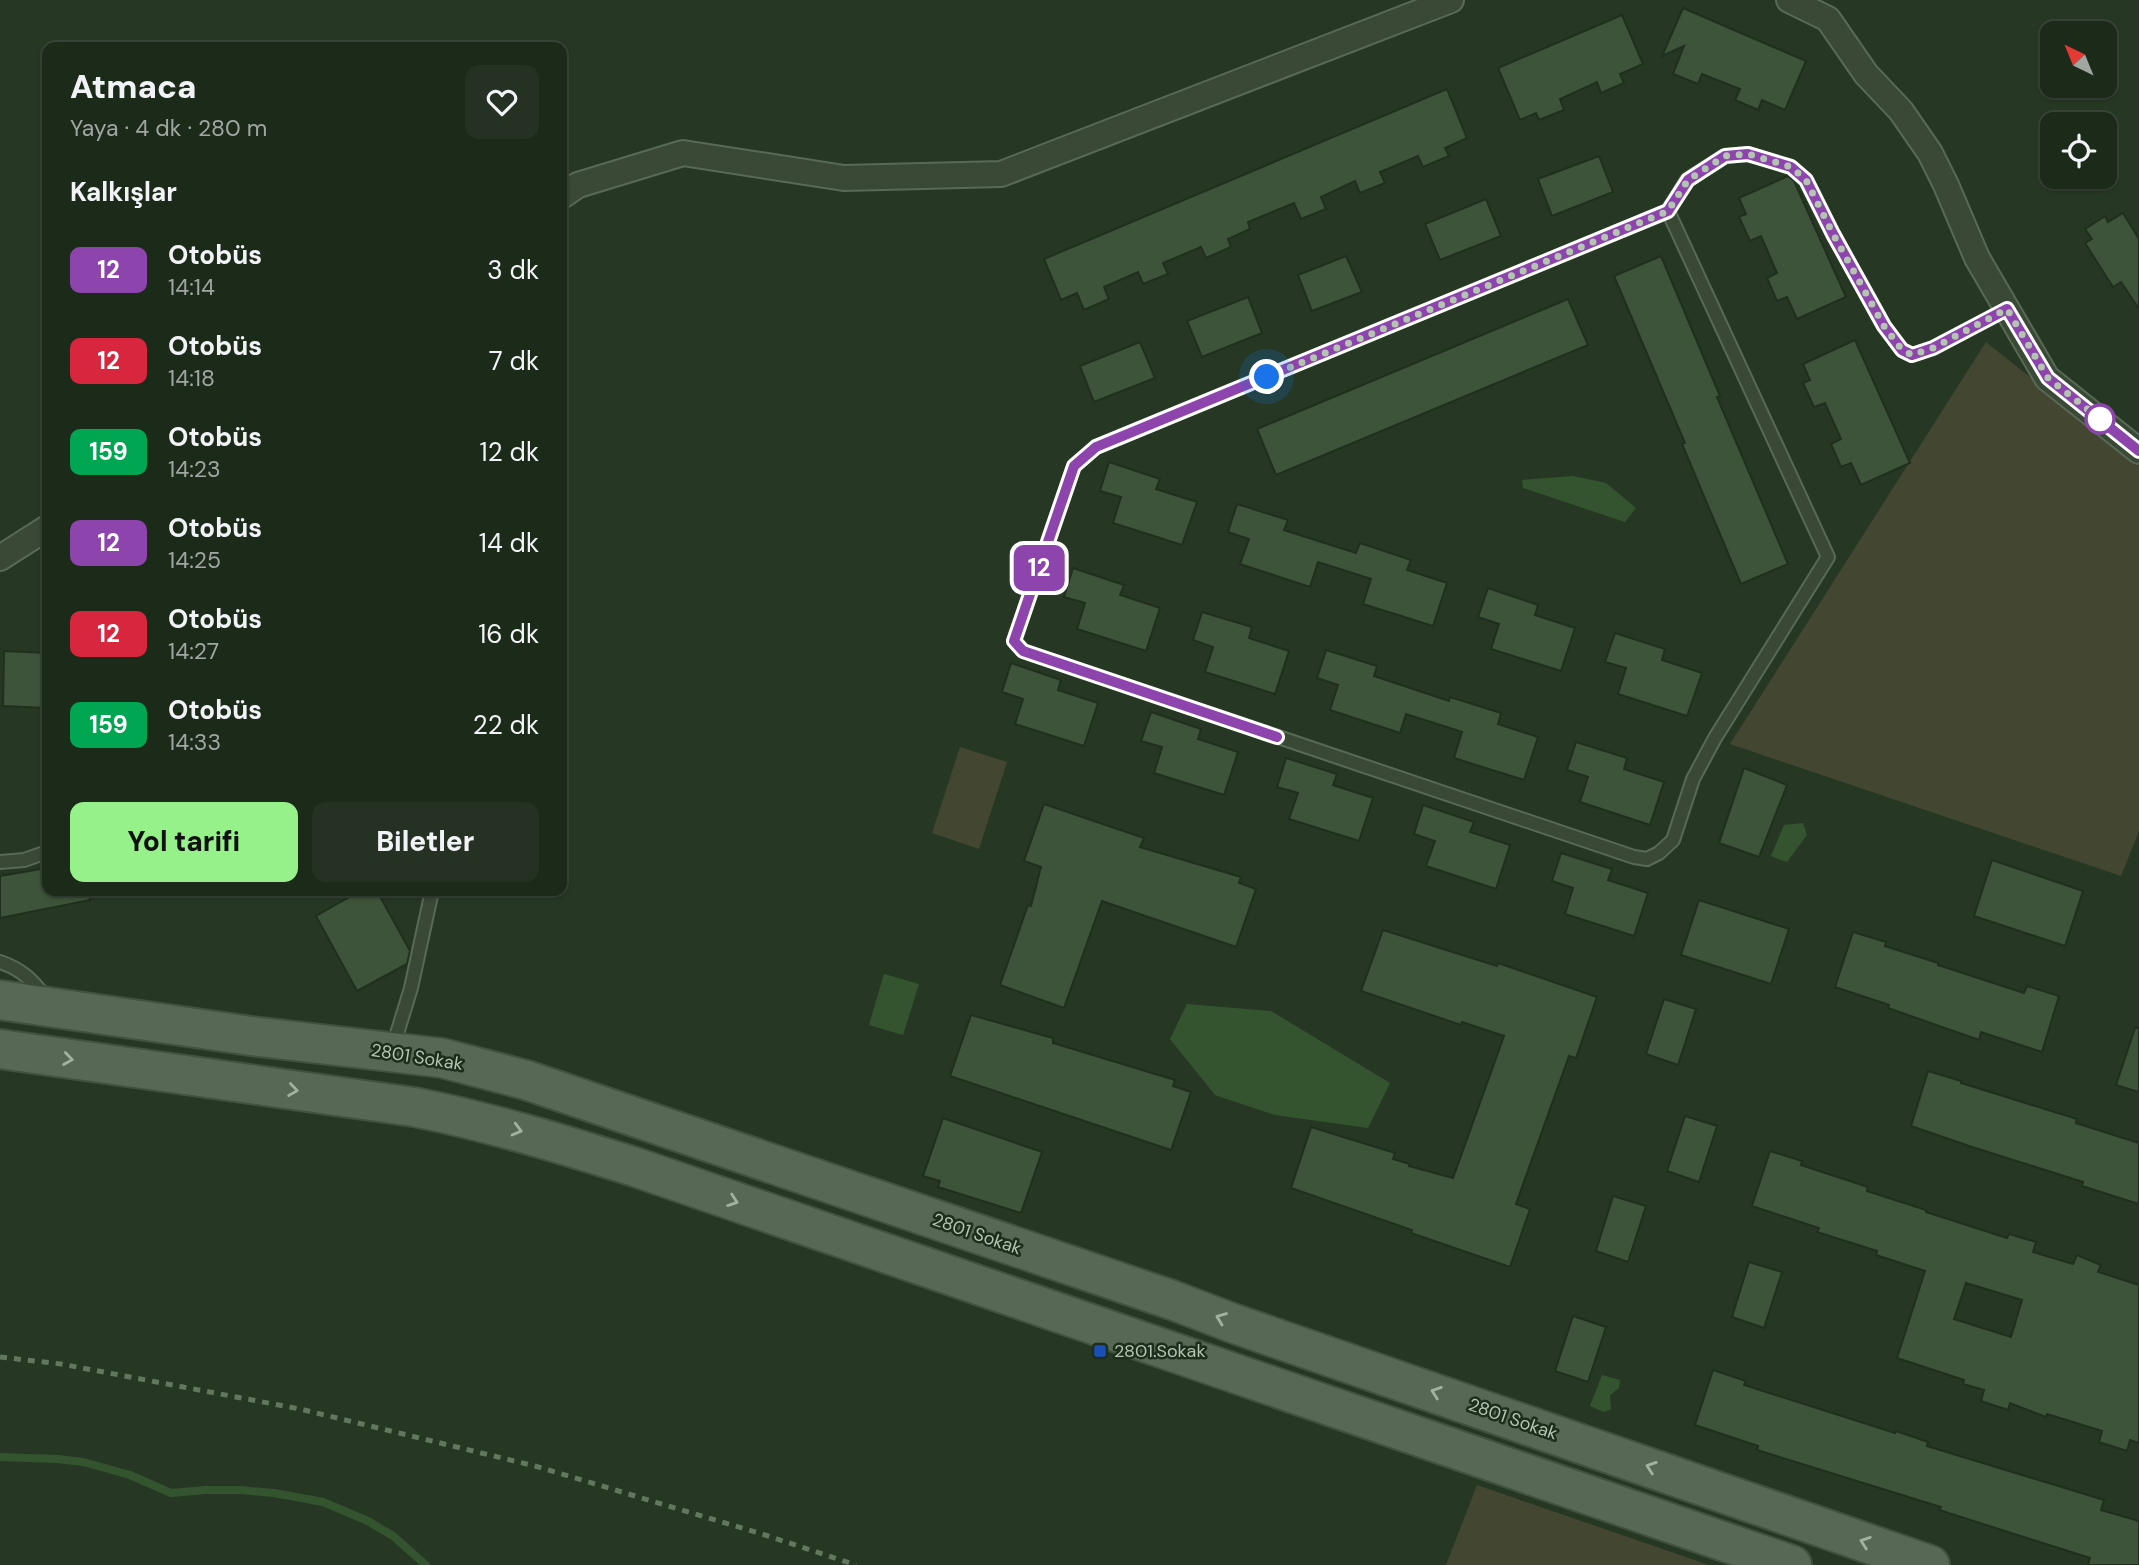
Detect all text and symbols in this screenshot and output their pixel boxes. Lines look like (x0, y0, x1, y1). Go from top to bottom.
north arrow (2040, 21, 2118, 98)
map controls (2040, 21, 2117, 189)
text: Atmaca (70, 65, 197, 108)
button: heart (465, 65, 539, 139)
button: locate (2040, 112, 2117, 189)
text: Yaya · 4 dk · 280 m (70, 113, 267, 143)
text: Kalkışlar (70, 175, 177, 209)
text: Otobüs (168, 238, 262, 272)
text: 3 dk (487, 253, 539, 287)
text: 12 (97, 254, 120, 285)
text: 14:14 (168, 272, 215, 302)
text: Otobüs (168, 329, 262, 363)
text: 7 dk (489, 344, 539, 378)
text: 12 (97, 345, 120, 376)
your location (1249, 359, 1284, 394)
text: 14:18 (168, 363, 215, 393)
unlabelled marker (2085, 404, 2115, 434)
text: Otobüs (168, 420, 262, 454)
text: 12 dk (480, 435, 539, 469)
text: 159 (89, 436, 128, 467)
text: 14:23 (168, 454, 221, 484)
text: Otobüs (168, 511, 262, 545)
text: 14 dk (479, 526, 539, 560)
text: 12 (97, 527, 120, 558)
text: 14:25 (168, 545, 221, 575)
line badge: 12 (1007, 545, 1070, 591)
text: 12 (1028, 552, 1050, 583)
text: Otobüs (168, 602, 262, 636)
text: 16 dk (478, 617, 539, 651)
text: 12 (97, 618, 120, 649)
text: 14:27 (168, 636, 219, 666)
text: Otobüs (168, 693, 262, 727)
text: 22 dk (473, 708, 539, 742)
text: 159 (89, 709, 128, 740)
text: 14:33 (168, 727, 221, 757)
button: Yol tarifi (70, 802, 298, 882)
button: Biletler (312, 802, 539, 882)
street label: 2801 Sokak (369, 1038, 465, 1076)
one-way arrow (62, 1051, 73, 1066)
one-way arrow (287, 1083, 299, 1098)
one-way arrow (510, 1122, 522, 1136)
one-way arrow (726, 1193, 739, 1207)
street label: 2801 Sokak (929, 1208, 1025, 1260)
one-way arrow (1215, 1313, 1227, 1327)
place label: 2801.Sokak (1114, 1339, 1205, 1363)
marker: 2801.Sokak (1092, 1343, 1108, 1359)
one-way arrow (1430, 1386, 1443, 1400)
street label: 2801 Sokak (1465, 1393, 1561, 1445)
one-way arrow (1645, 1461, 1657, 1475)
one-way arrow (1860, 1536, 1872, 1550)

